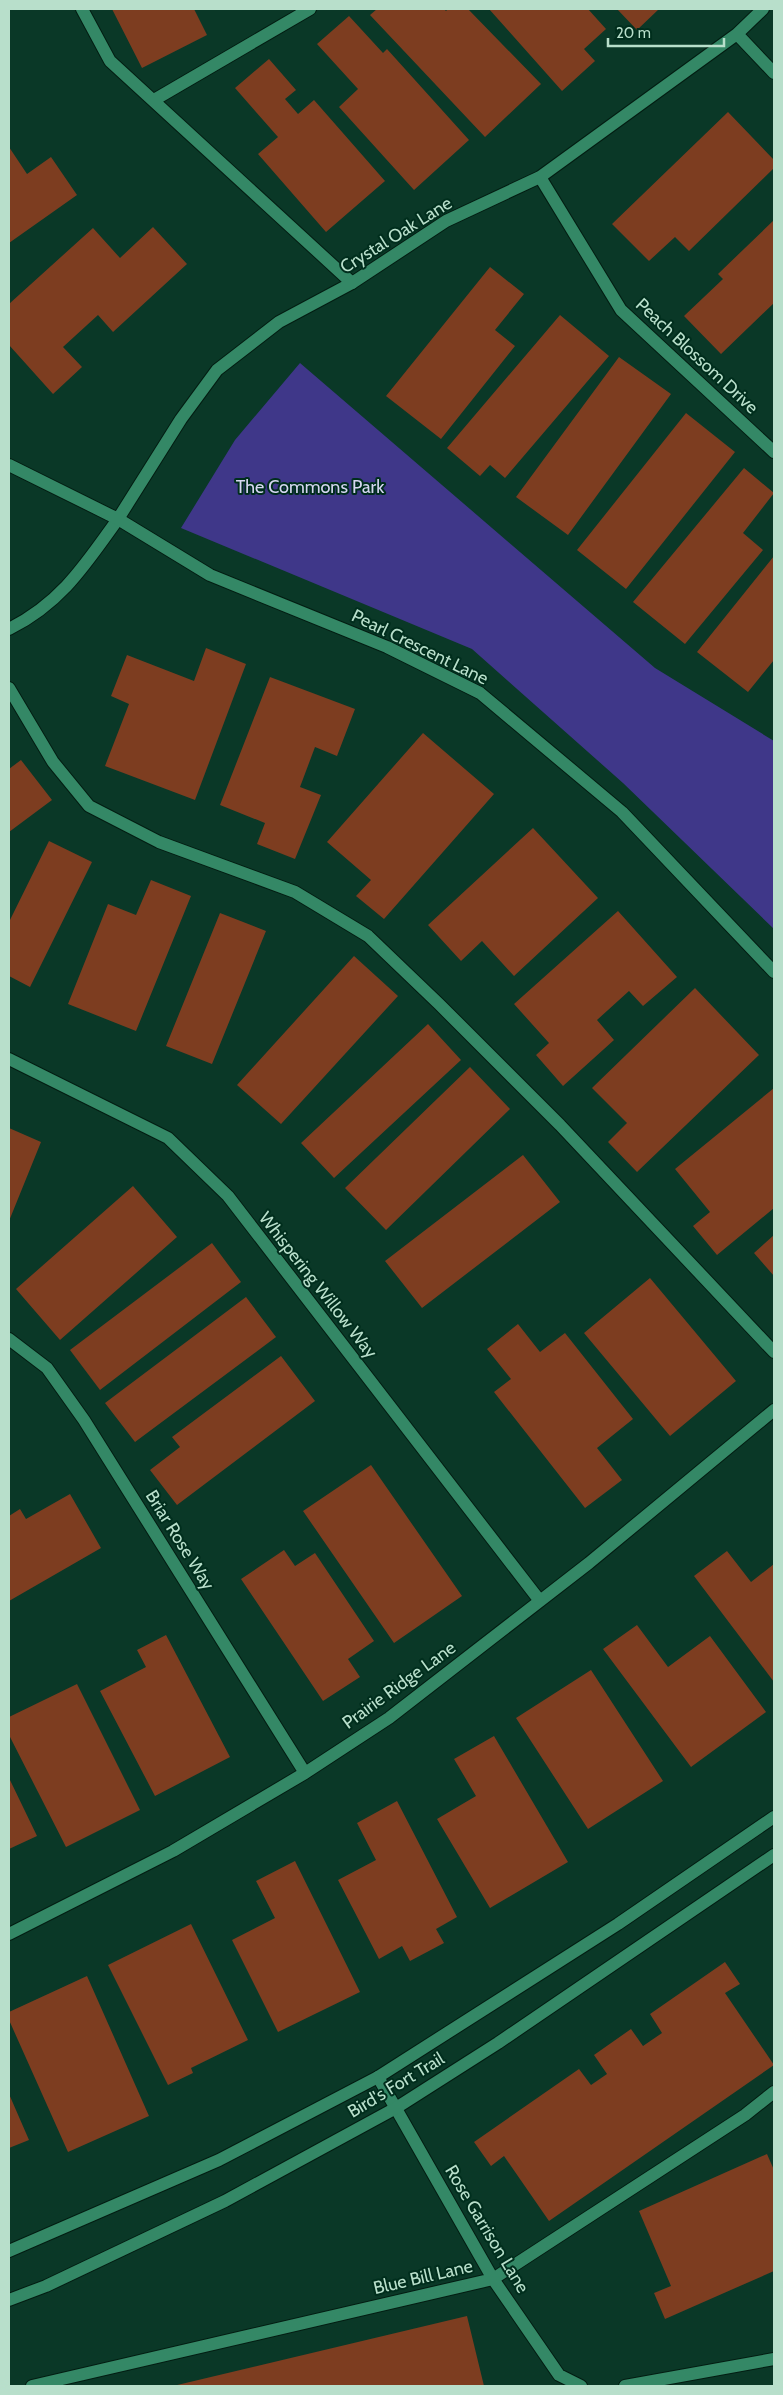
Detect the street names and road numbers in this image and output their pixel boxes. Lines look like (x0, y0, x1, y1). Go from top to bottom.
street label: Crystal Oak Lane (336, 192, 456, 278)
street label: Peach Blossom Drive (631, 294, 763, 418)
street label: Pearl Crescent Lane (348, 604, 492, 690)
street label: Whispering Willow Way (254, 1207, 382, 1363)
street label: Briar Rose Way (141, 1486, 219, 1594)
street label: Prairie Ridge Lane (338, 1637, 460, 1733)
street label: Bird's Fort Trail (344, 2047, 449, 2122)
street label: Rose Garrison Lane (440, 2161, 534, 2297)
street label: Blue Bill Lane (371, 2255, 475, 2299)

